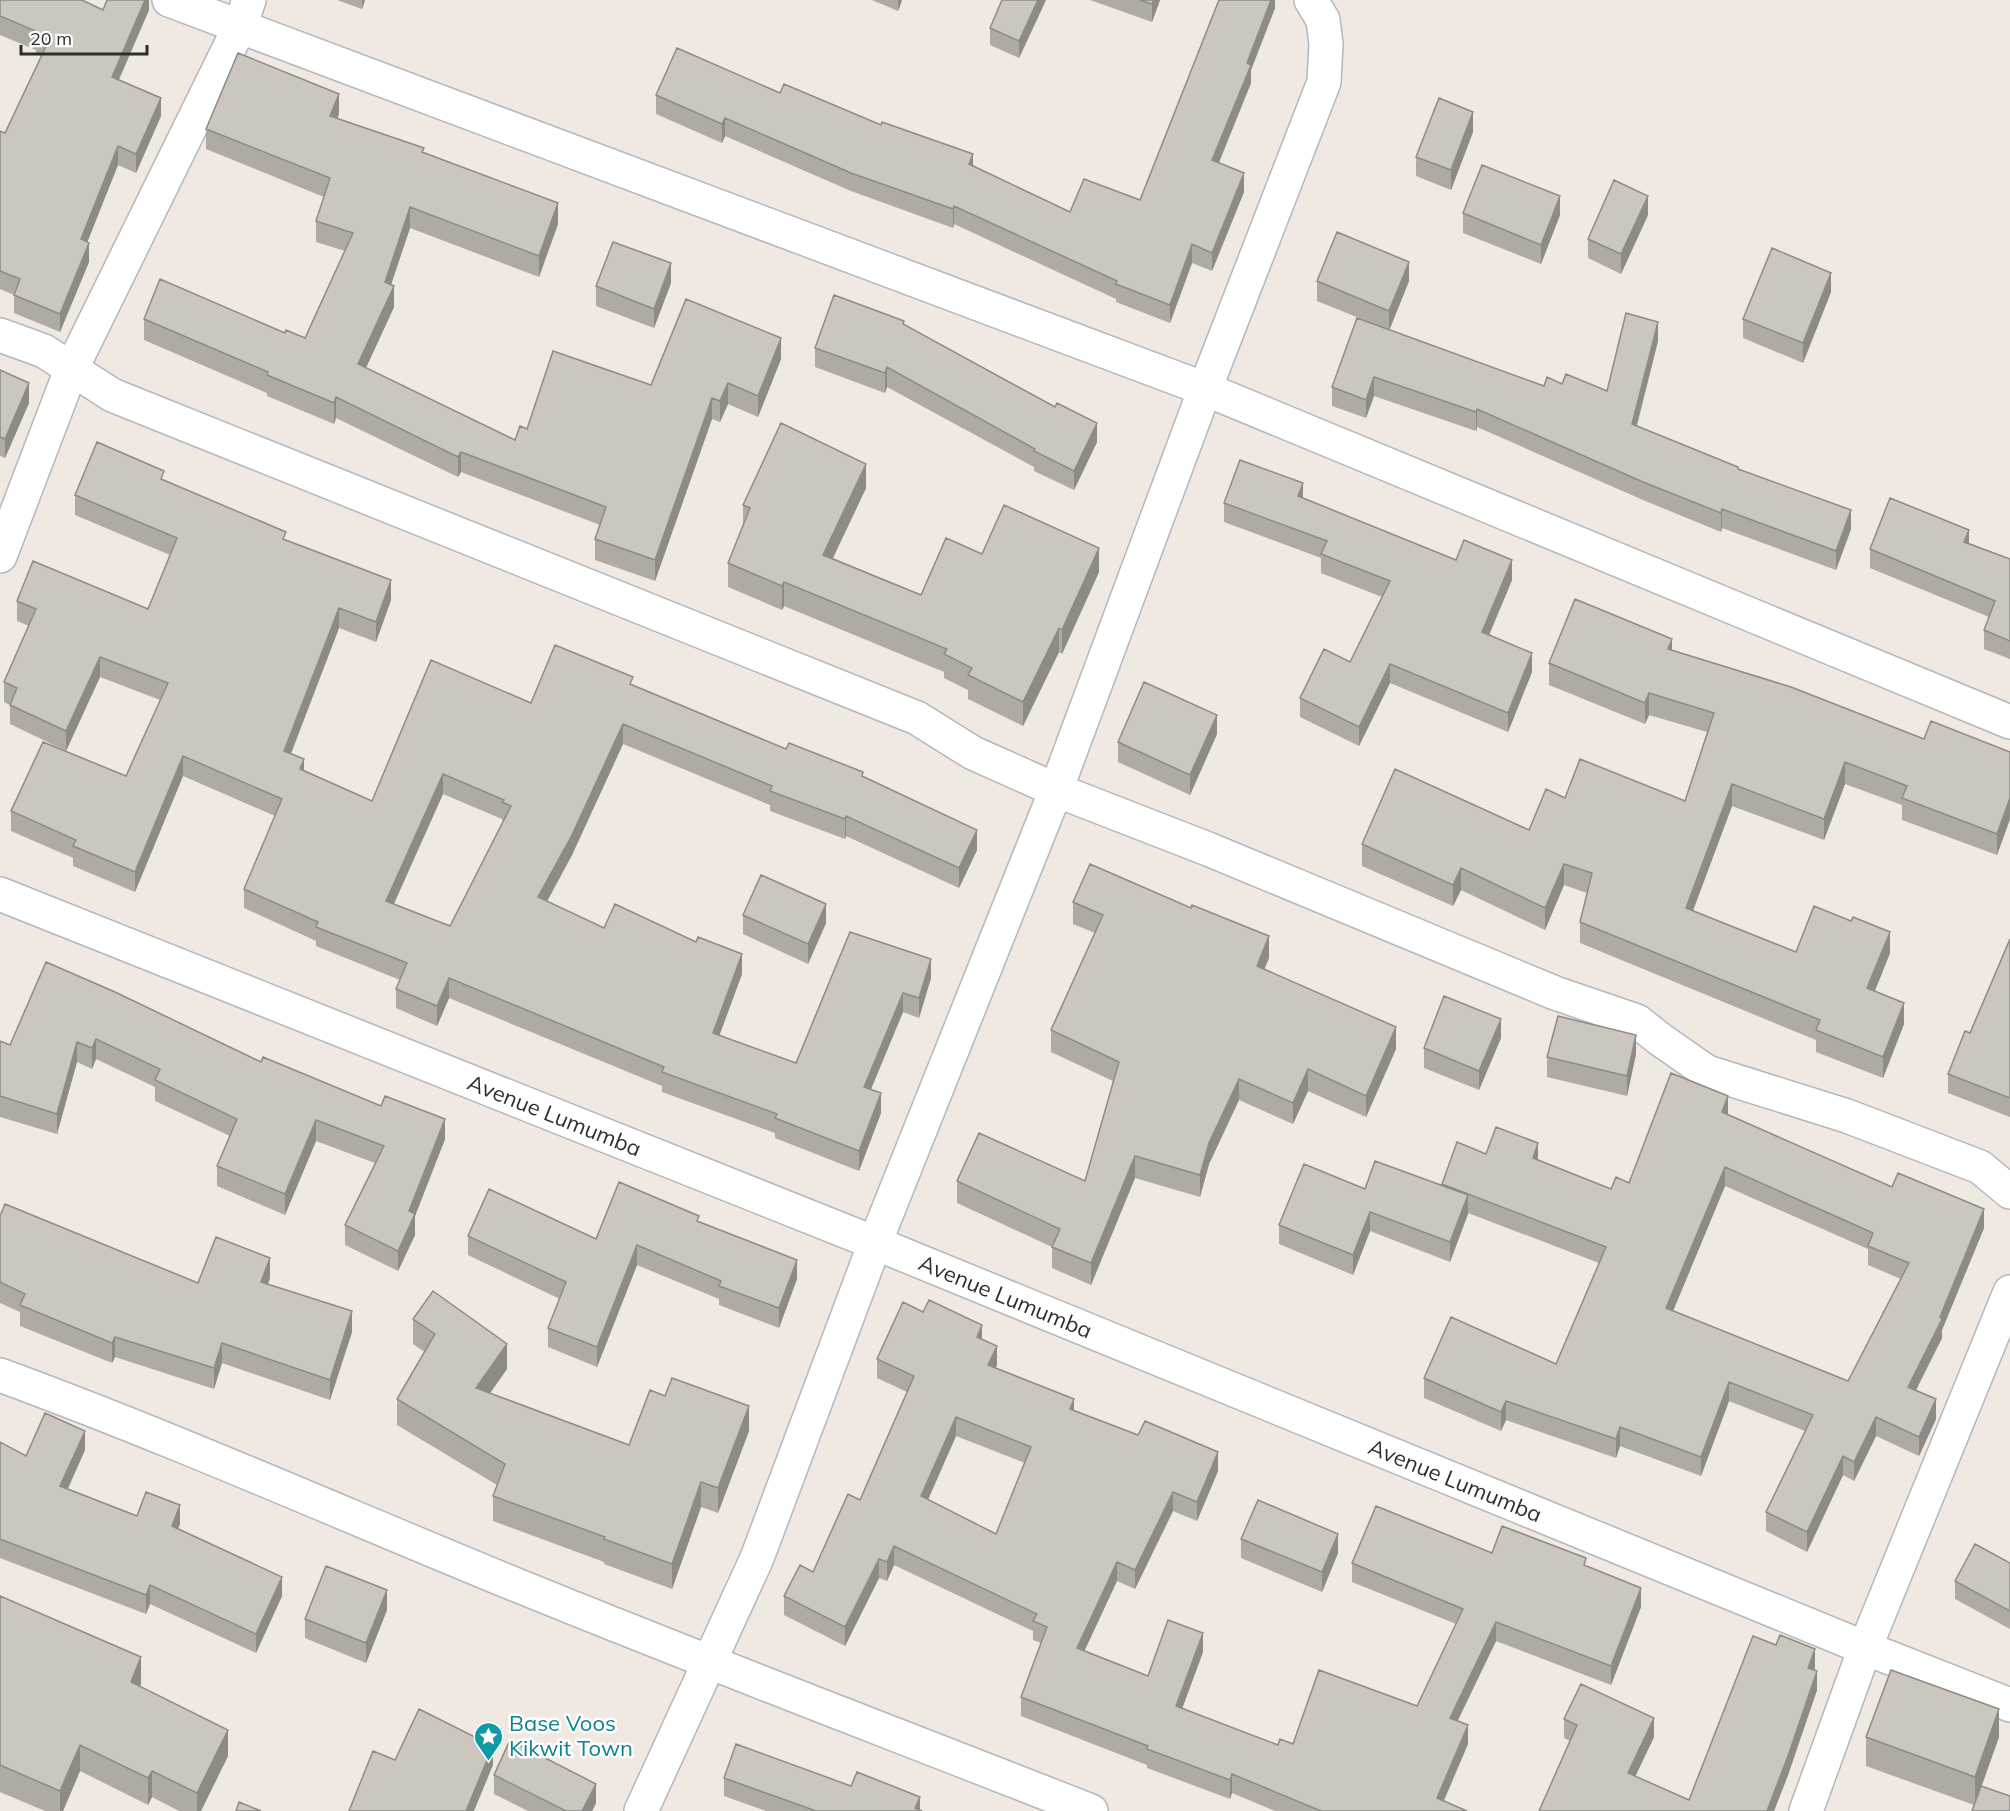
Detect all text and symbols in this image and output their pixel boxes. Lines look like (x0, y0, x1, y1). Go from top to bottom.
scale bar (21, 18, 147, 56)
text: 20 m (30, 27, 72, 50)
street label: Avenue Lumumba (464, 1068, 645, 1162)
street label: Avenue Lumumba (915, 1248, 1096, 1344)
street label: Avenue Lumumba (1365, 1432, 1546, 1528)
place label: Base Voos Kikwit Town (509, 1709, 633, 1762)
place icon: Base Voos Kikwit Town (472, 1720, 504, 1762)

